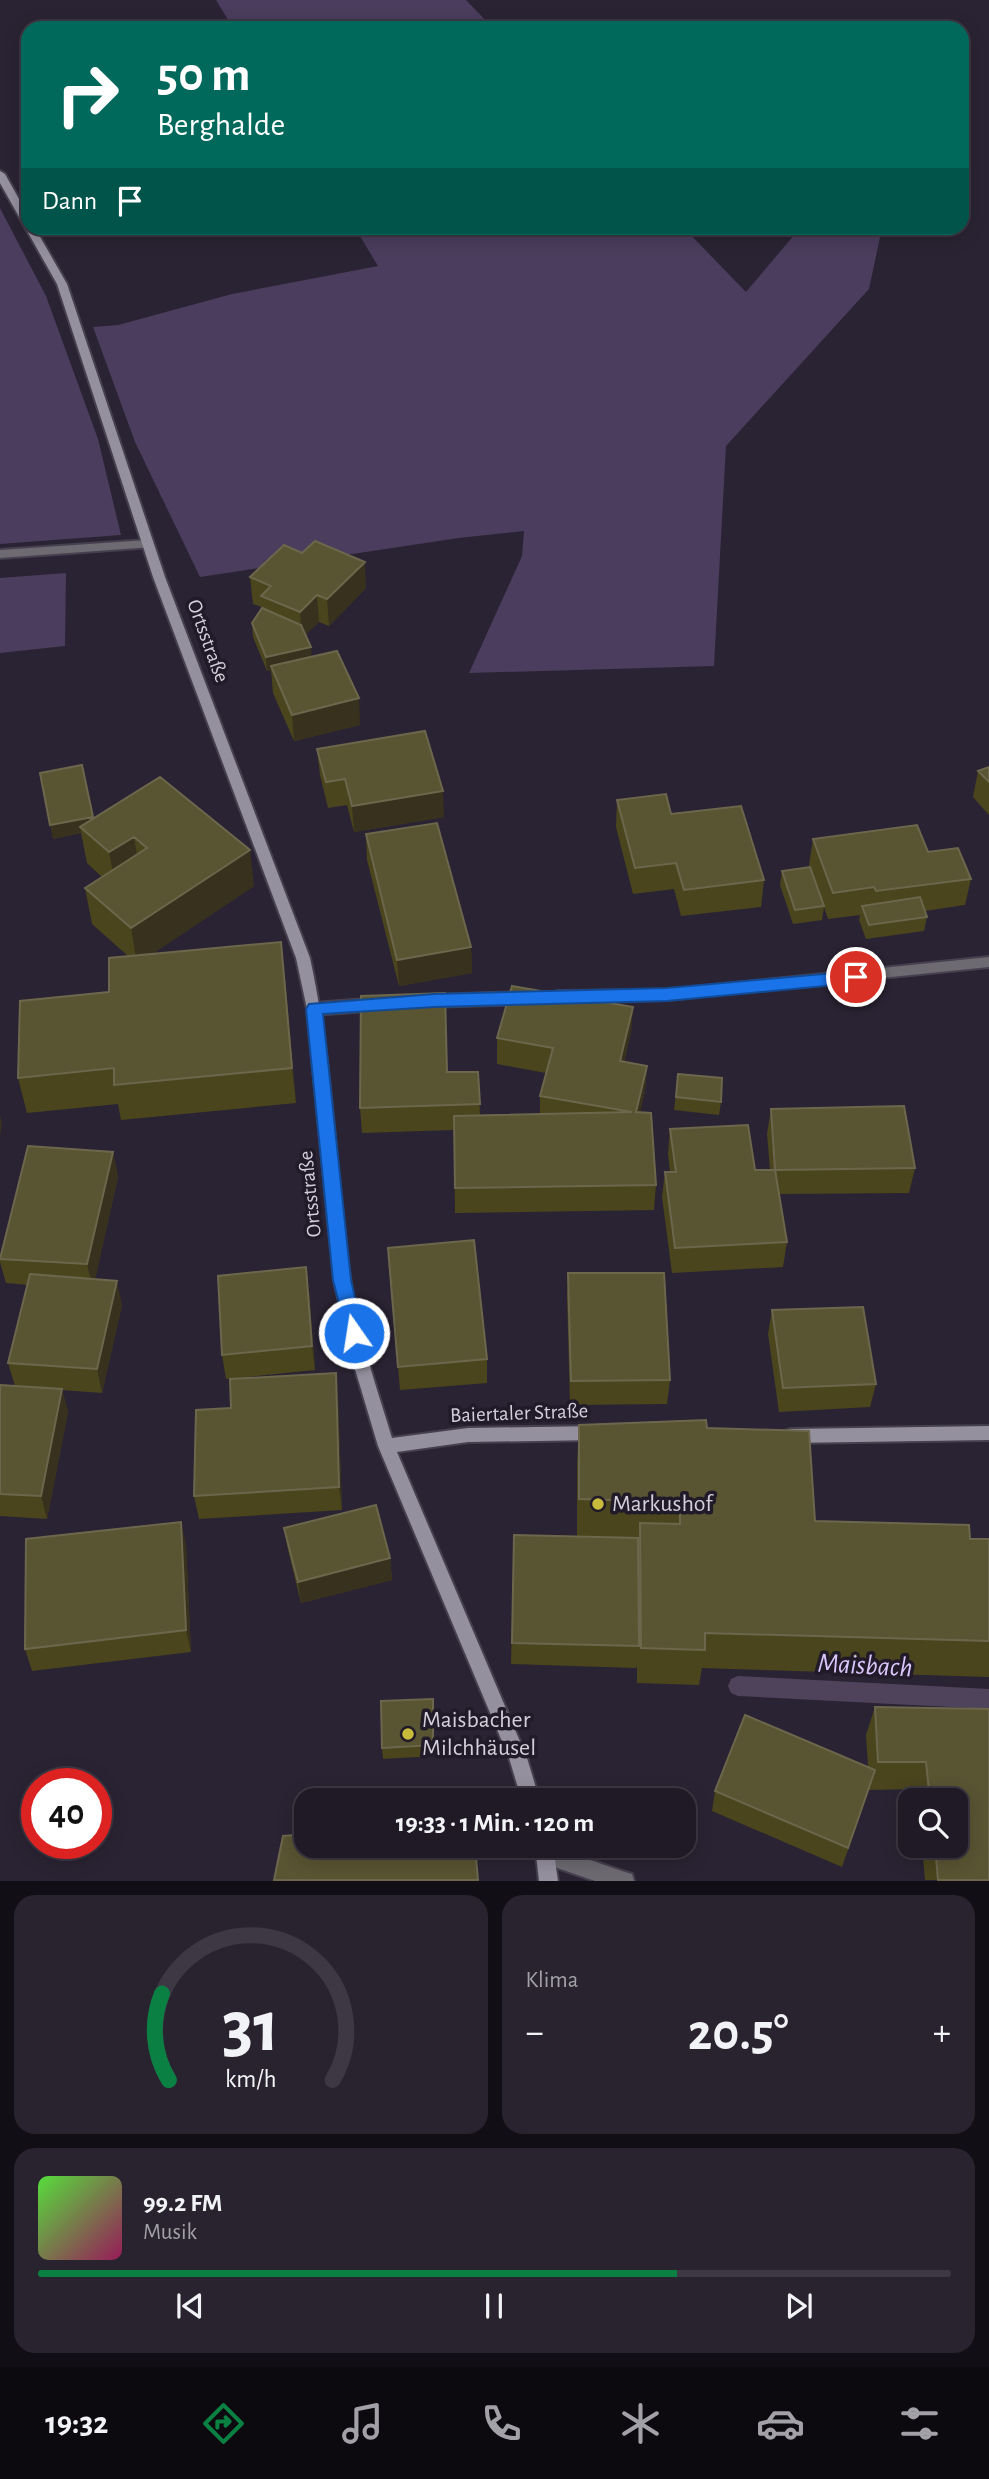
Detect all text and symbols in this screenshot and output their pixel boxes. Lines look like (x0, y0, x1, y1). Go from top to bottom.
icon: right (42, 49, 133, 140)
text: 50 m (157, 51, 251, 100)
text: Berghalde (157, 109, 285, 141)
icon: arrive (111, 182, 149, 220)
text: Dann (42, 188, 97, 214)
street label: Ortsstraße (183, 597, 233, 685)
pin (826, 947, 886, 1007)
icon: arrive (837, 958, 875, 996)
street label: Ortsstraße (295, 1150, 325, 1238)
position arrow (317, 1296, 391, 1370)
street label: Baiertaler Straße (450, 1400, 588, 1426)
place label: Markushof (612, 1492, 714, 1516)
marker: Markushof (590, 1496, 606, 1512)
water label: Maisbach (817, 1650, 913, 1682)
place label: Maisbacher Milchhäusel (422, 1708, 536, 1760)
marker: Maisbacher Milchhäusel (400, 1726, 416, 1742)
speed limit sign: 40 (21, 1768, 112, 1859)
map controls (898, 1788, 968, 1858)
button: search (898, 1788, 968, 1858)
text: 19:33 · 1 Min. · 120 m (396, 1810, 594, 1836)
text: Klima (526, 1969, 578, 1992)
text: 31 (222, 1993, 280, 2066)
text: 20.5° (688, 2007, 789, 2059)
text: − (526, 2014, 544, 2052)
text: + (933, 2014, 951, 2052)
text: km/h (225, 2067, 277, 2092)
text: 99.2 FM (143, 2190, 223, 2216)
text: Musik (143, 2221, 197, 2244)
icon: previous (171, 2287, 209, 2325)
icon: pause (475, 2287, 513, 2325)
icon: next (780, 2287, 818, 2325)
icon: directions (199, 2399, 248, 2448)
icon: music (338, 2399, 387, 2448)
icon: phone (477, 2399, 526, 2448)
icon: climate (616, 2399, 665, 2448)
icon: car (756, 2399, 805, 2448)
icon: filters (895, 2399, 944, 2448)
text: 19:32 (45, 2407, 108, 2439)

